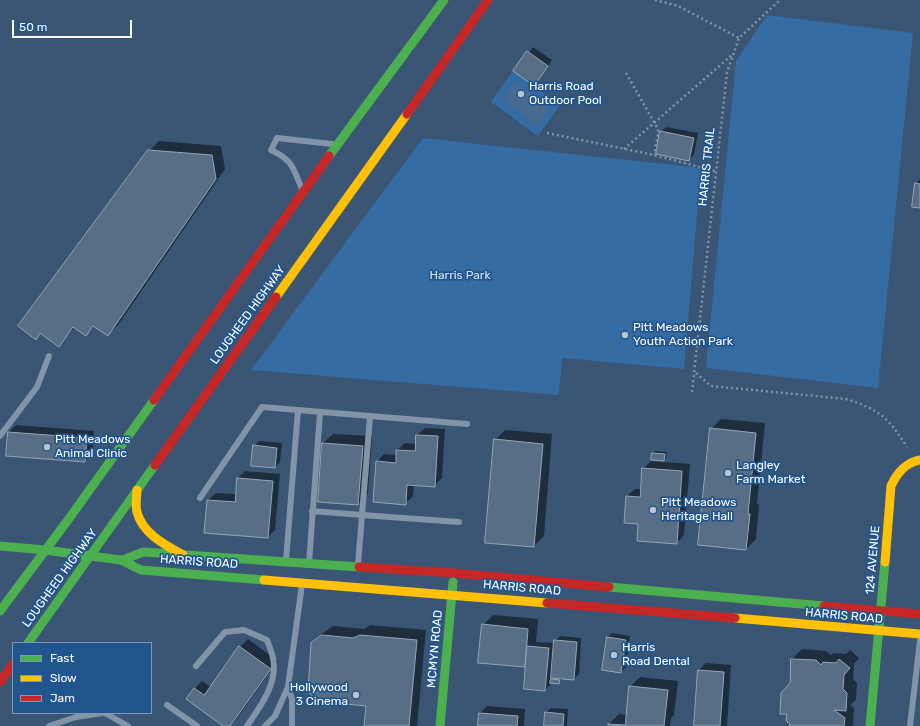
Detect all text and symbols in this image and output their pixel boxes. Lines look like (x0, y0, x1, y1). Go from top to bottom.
scale bar (14, 12, 134, 38)
text: 50 m (19, 20, 47, 34)
place label: Harris Road Outdoor Pool (529, 80, 602, 108)
marker: Harris Road Outdoor Pool (516, 89, 526, 99)
street label: HARRIS TRAIL (696, 127, 718, 207)
street label: LOUGHEED HIGHWAY (207, 263, 289, 367)
park label: Harris Park (429, 269, 491, 283)
place label: Pitt Meadows Youth Action Park (633, 321, 733, 349)
marker: Pitt Meadows Youth Action Park (620, 330, 630, 340)
place label: Pitt Meadows Animal Clinic (55, 433, 130, 461)
marker: Pitt Meadows Animal Clinic (42, 442, 52, 452)
place label: Langley Farm Market (736, 459, 805, 487)
marker: Langley Farm Market (723, 468, 733, 478)
place label: Pitt Meadows Heritage Hall (661, 496, 736, 524)
marker: Pitt Meadows Heritage Hall (648, 505, 658, 515)
street label: 124 AVENUE (863, 525, 883, 595)
street label: LOUGHEED HIGHWAY (19, 526, 101, 630)
street label: HARRIS ROAD (160, 552, 238, 572)
street label: HARRIS ROAD (482, 577, 562, 599)
street label: HARRIS ROAD (804, 605, 884, 627)
street label: MCMYN ROAD (424, 609, 446, 689)
place label: Harris Road Dental (622, 641, 690, 669)
legend (12, 642, 152, 714)
marker: Harris Road Dental (609, 650, 619, 660)
text: Fast (50, 651, 74, 665)
text: Slow (50, 671, 77, 685)
place label: Hollywood 3 Cinema (290, 681, 348, 709)
marker: Hollywood 3 Cinema (351, 690, 361, 700)
text: Jam (50, 691, 75, 705)

